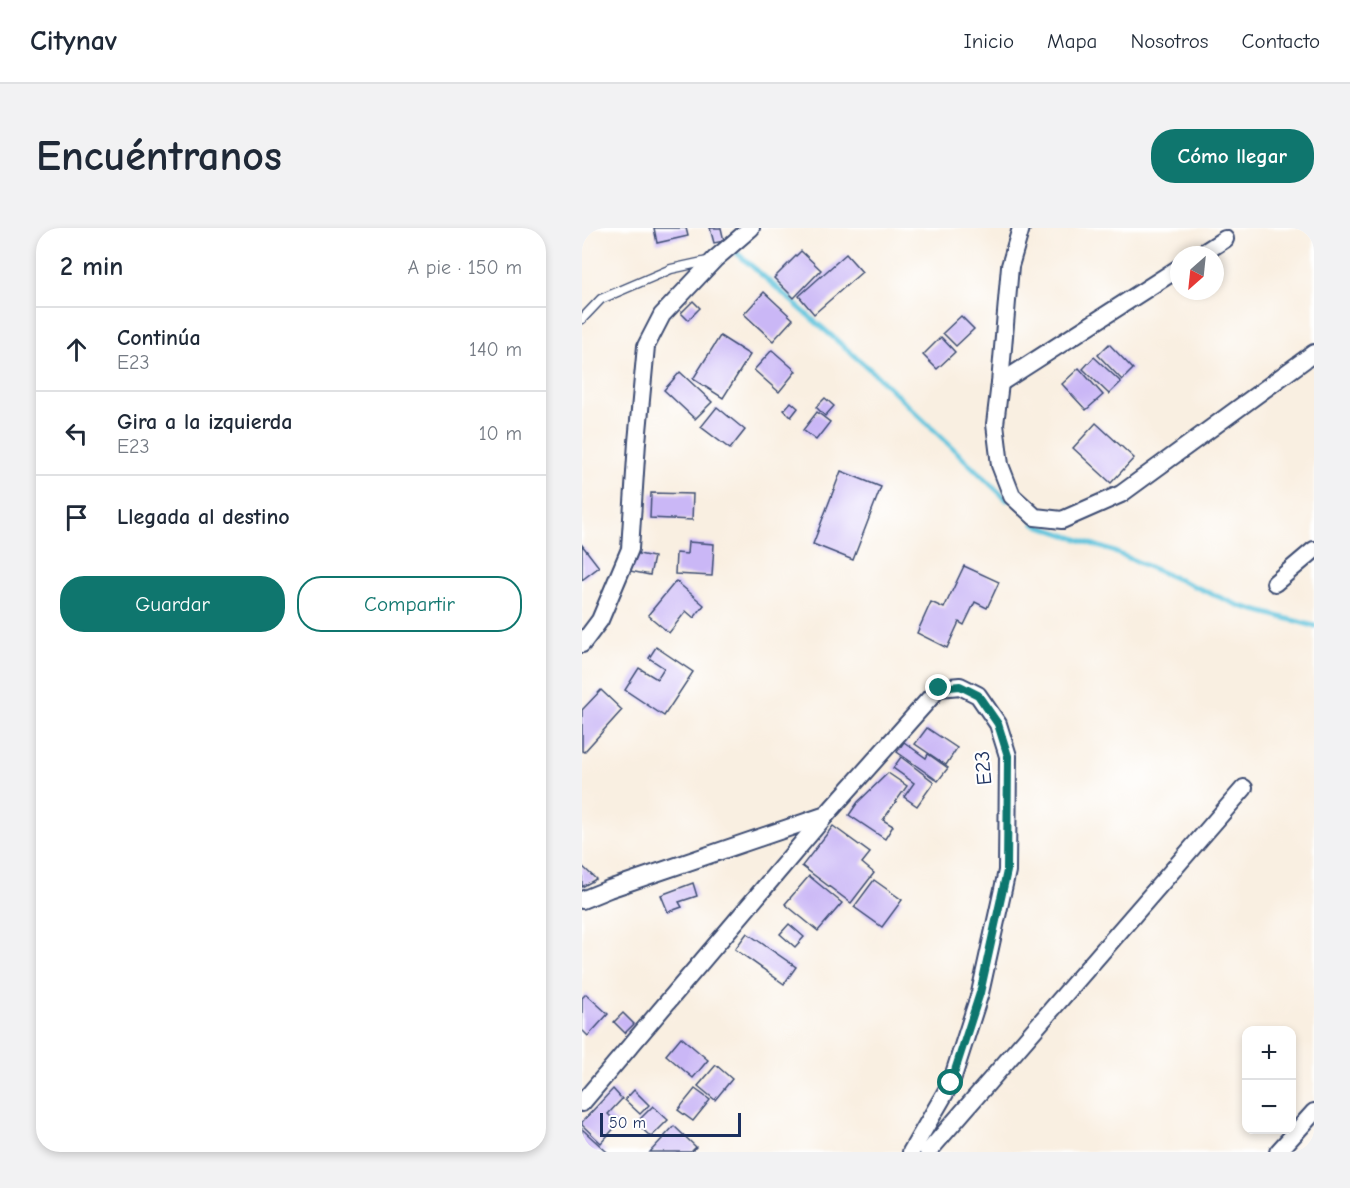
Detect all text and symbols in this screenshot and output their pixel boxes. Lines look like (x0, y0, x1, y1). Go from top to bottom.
text: Citynav (30, 25, 117, 57)
text: Inicio (963, 29, 1014, 53)
text: Mapa (1047, 29, 1097, 53)
text: Nosotros (1130, 29, 1209, 53)
text: Contacto (1242, 29, 1320, 53)
button: Cómo llegar (1151, 129, 1314, 183)
text: Encuéntranos (36, 132, 282, 181)
north arrow (1170, 246, 1224, 300)
text: 2 min (60, 252, 123, 282)
text: A pie · 150 m (407, 256, 522, 279)
text: Continúa (117, 325, 201, 351)
icon: ahead (60, 333, 93, 366)
text: 140 m (469, 338, 522, 361)
text: E23 (117, 351, 150, 374)
text: Gira a la izquierda (117, 409, 292, 435)
icon: left (60, 417, 93, 450)
text: 10 m (479, 422, 522, 445)
text: E23 (117, 435, 150, 458)
icon: arrive (60, 501, 93, 534)
text: Llegada al destino (117, 504, 290, 530)
button: Guardar (60, 576, 285, 632)
button: Compartir (297, 576, 522, 632)
route end (925, 674, 951, 700)
street label: E23 (970, 750, 996, 786)
map controls (1242, 1026, 1296, 1134)
button: + (1242, 1026, 1296, 1080)
route start (937, 1069, 963, 1095)
button: − (1242, 1080, 1296, 1134)
scale bar (600, 1110, 741, 1138)
text: 50 m (609, 1114, 646, 1132)

